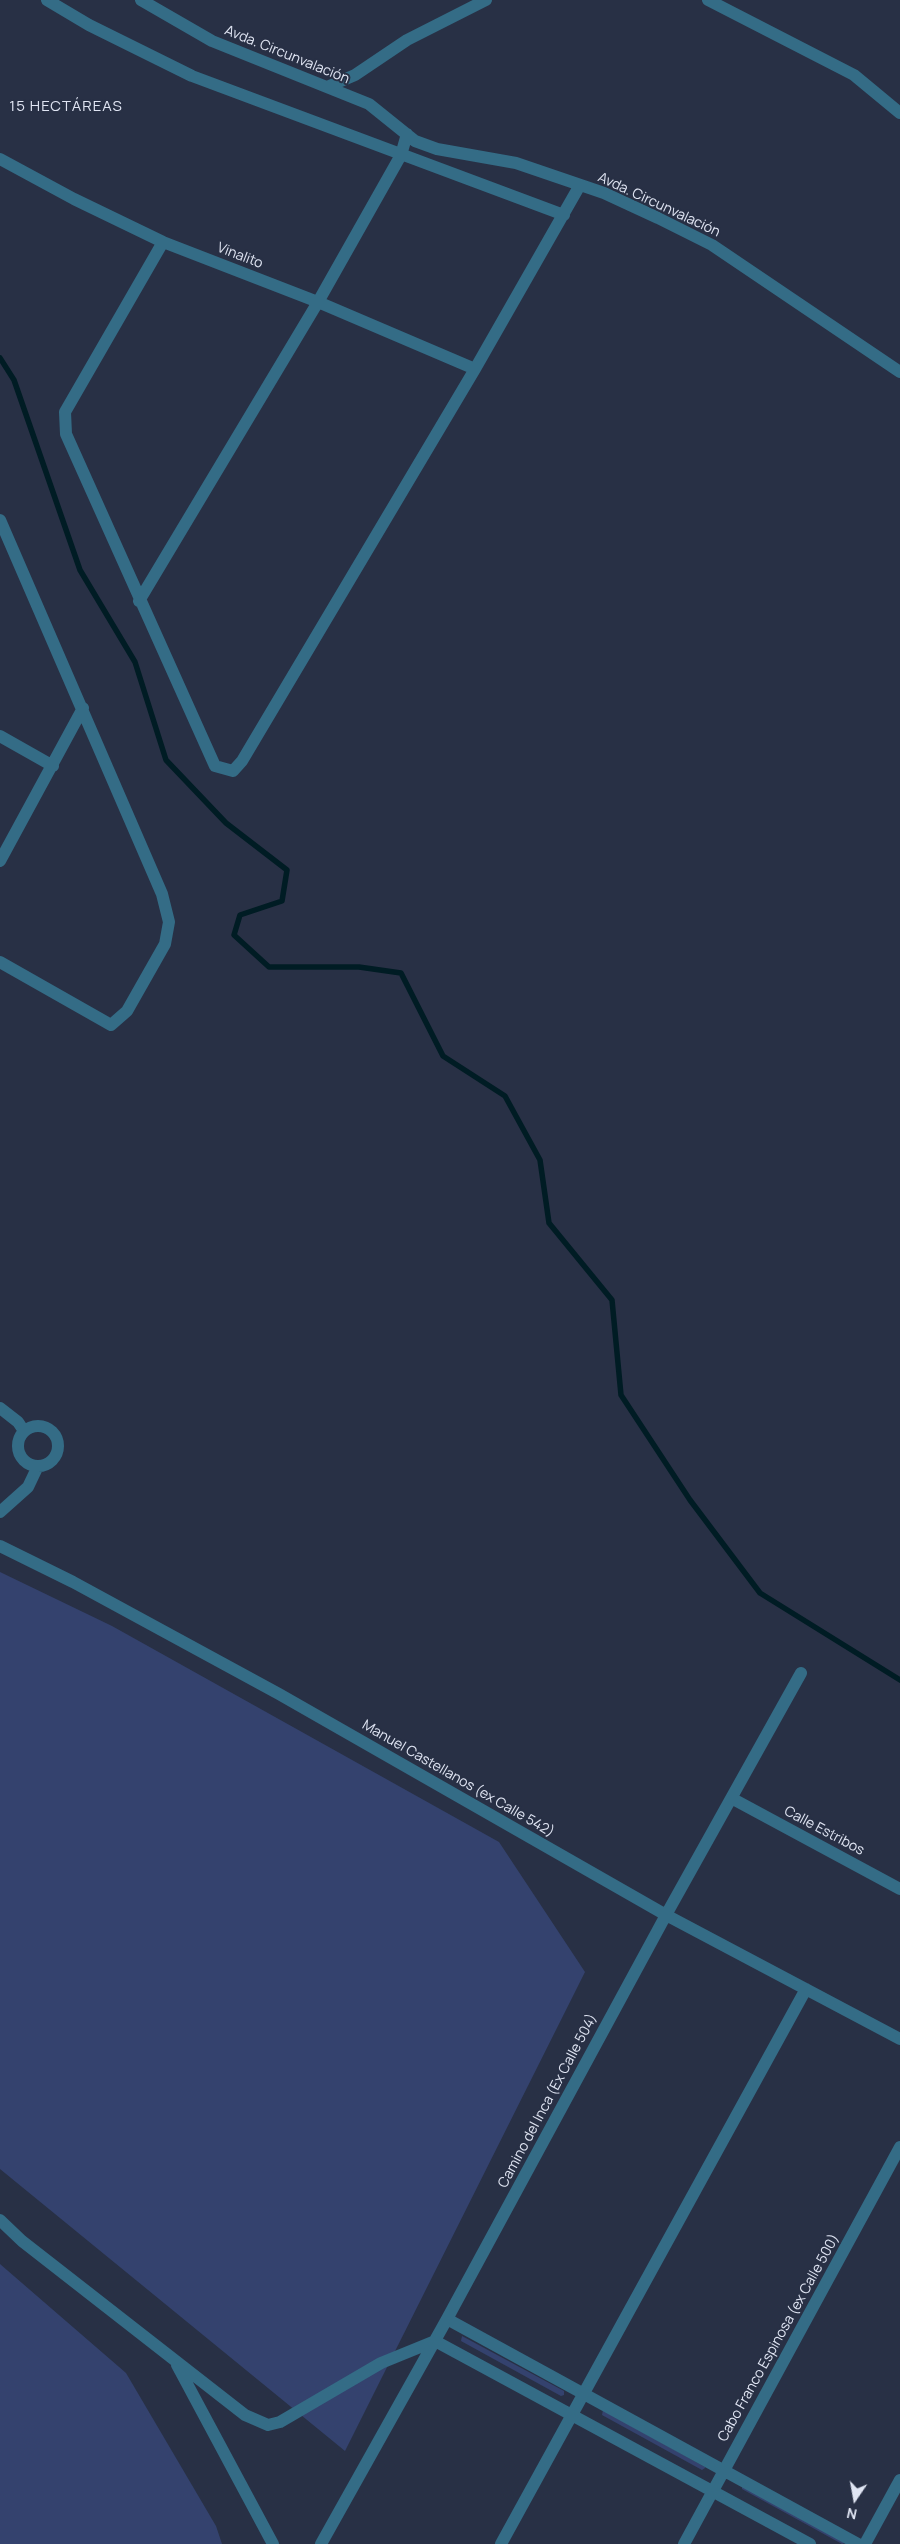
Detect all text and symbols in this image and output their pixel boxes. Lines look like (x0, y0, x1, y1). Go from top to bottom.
street label: Avda. Circunvalación (222, 22, 352, 88)
district label: 15 HECTÁREAS (8, 98, 124, 116)
street label: Avda. Circunvalación (595, 169, 723, 241)
street label: Vinalito (215, 240, 265, 272)
street label: Manuel Castellanos (ex Calle 542) (359, 1717, 557, 1841)
street label: Calle Estribos (781, 1803, 867, 1859)
street label: Camino del Inca (Ex Calle 504) (495, 2011, 601, 2191)
street label: Cabo Franco Espinosa (ex Calle 500) (715, 2231, 843, 2445)
north arrow (830, 2474, 880, 2524)
text: N (845, 2504, 859, 2524)

